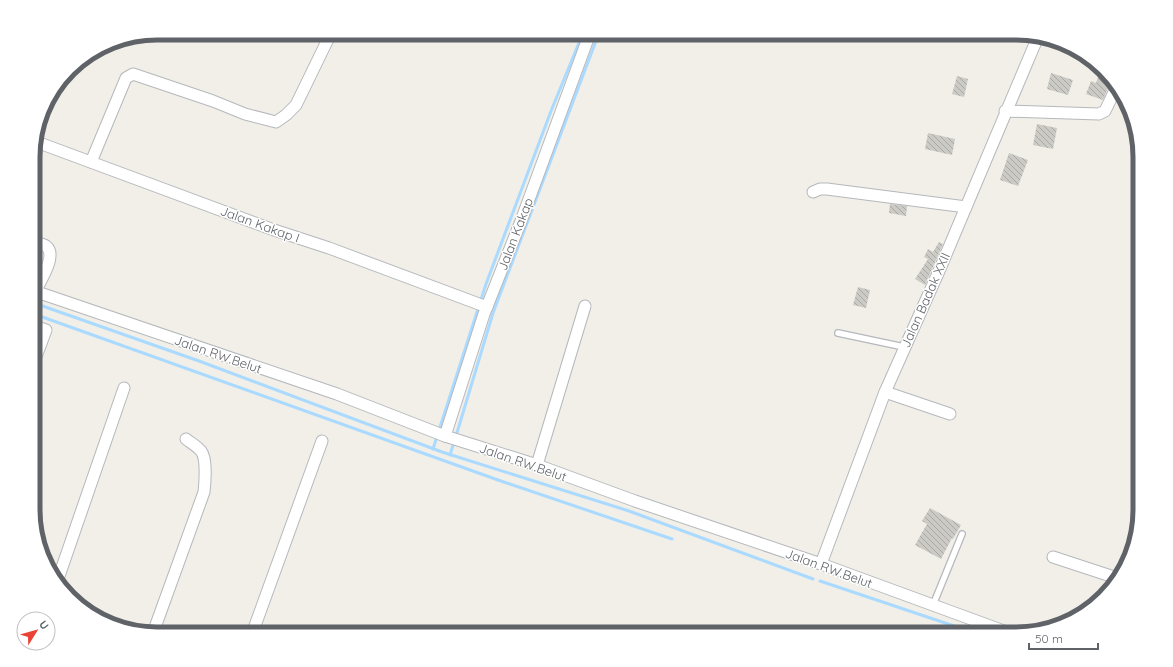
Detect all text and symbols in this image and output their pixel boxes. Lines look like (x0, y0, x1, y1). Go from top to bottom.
street label: Jalan Kakap (494, 195, 536, 273)
street label: Jalan Kakap I (218, 202, 302, 246)
street label: Jalan Badak XXII (897, 250, 953, 350)
street label: Jalan RW.Belut (172, 332, 264, 376)
street label: Jalan RW.Belut (477, 440, 569, 484)
street label: Jalan RW.Belut (783, 545, 875, 591)
north arrow (16, 611, 56, 651)
text: U (36, 618, 52, 632)
scale bar (1029, 625, 1098, 651)
text: 50 m (1035, 631, 1063, 646)

